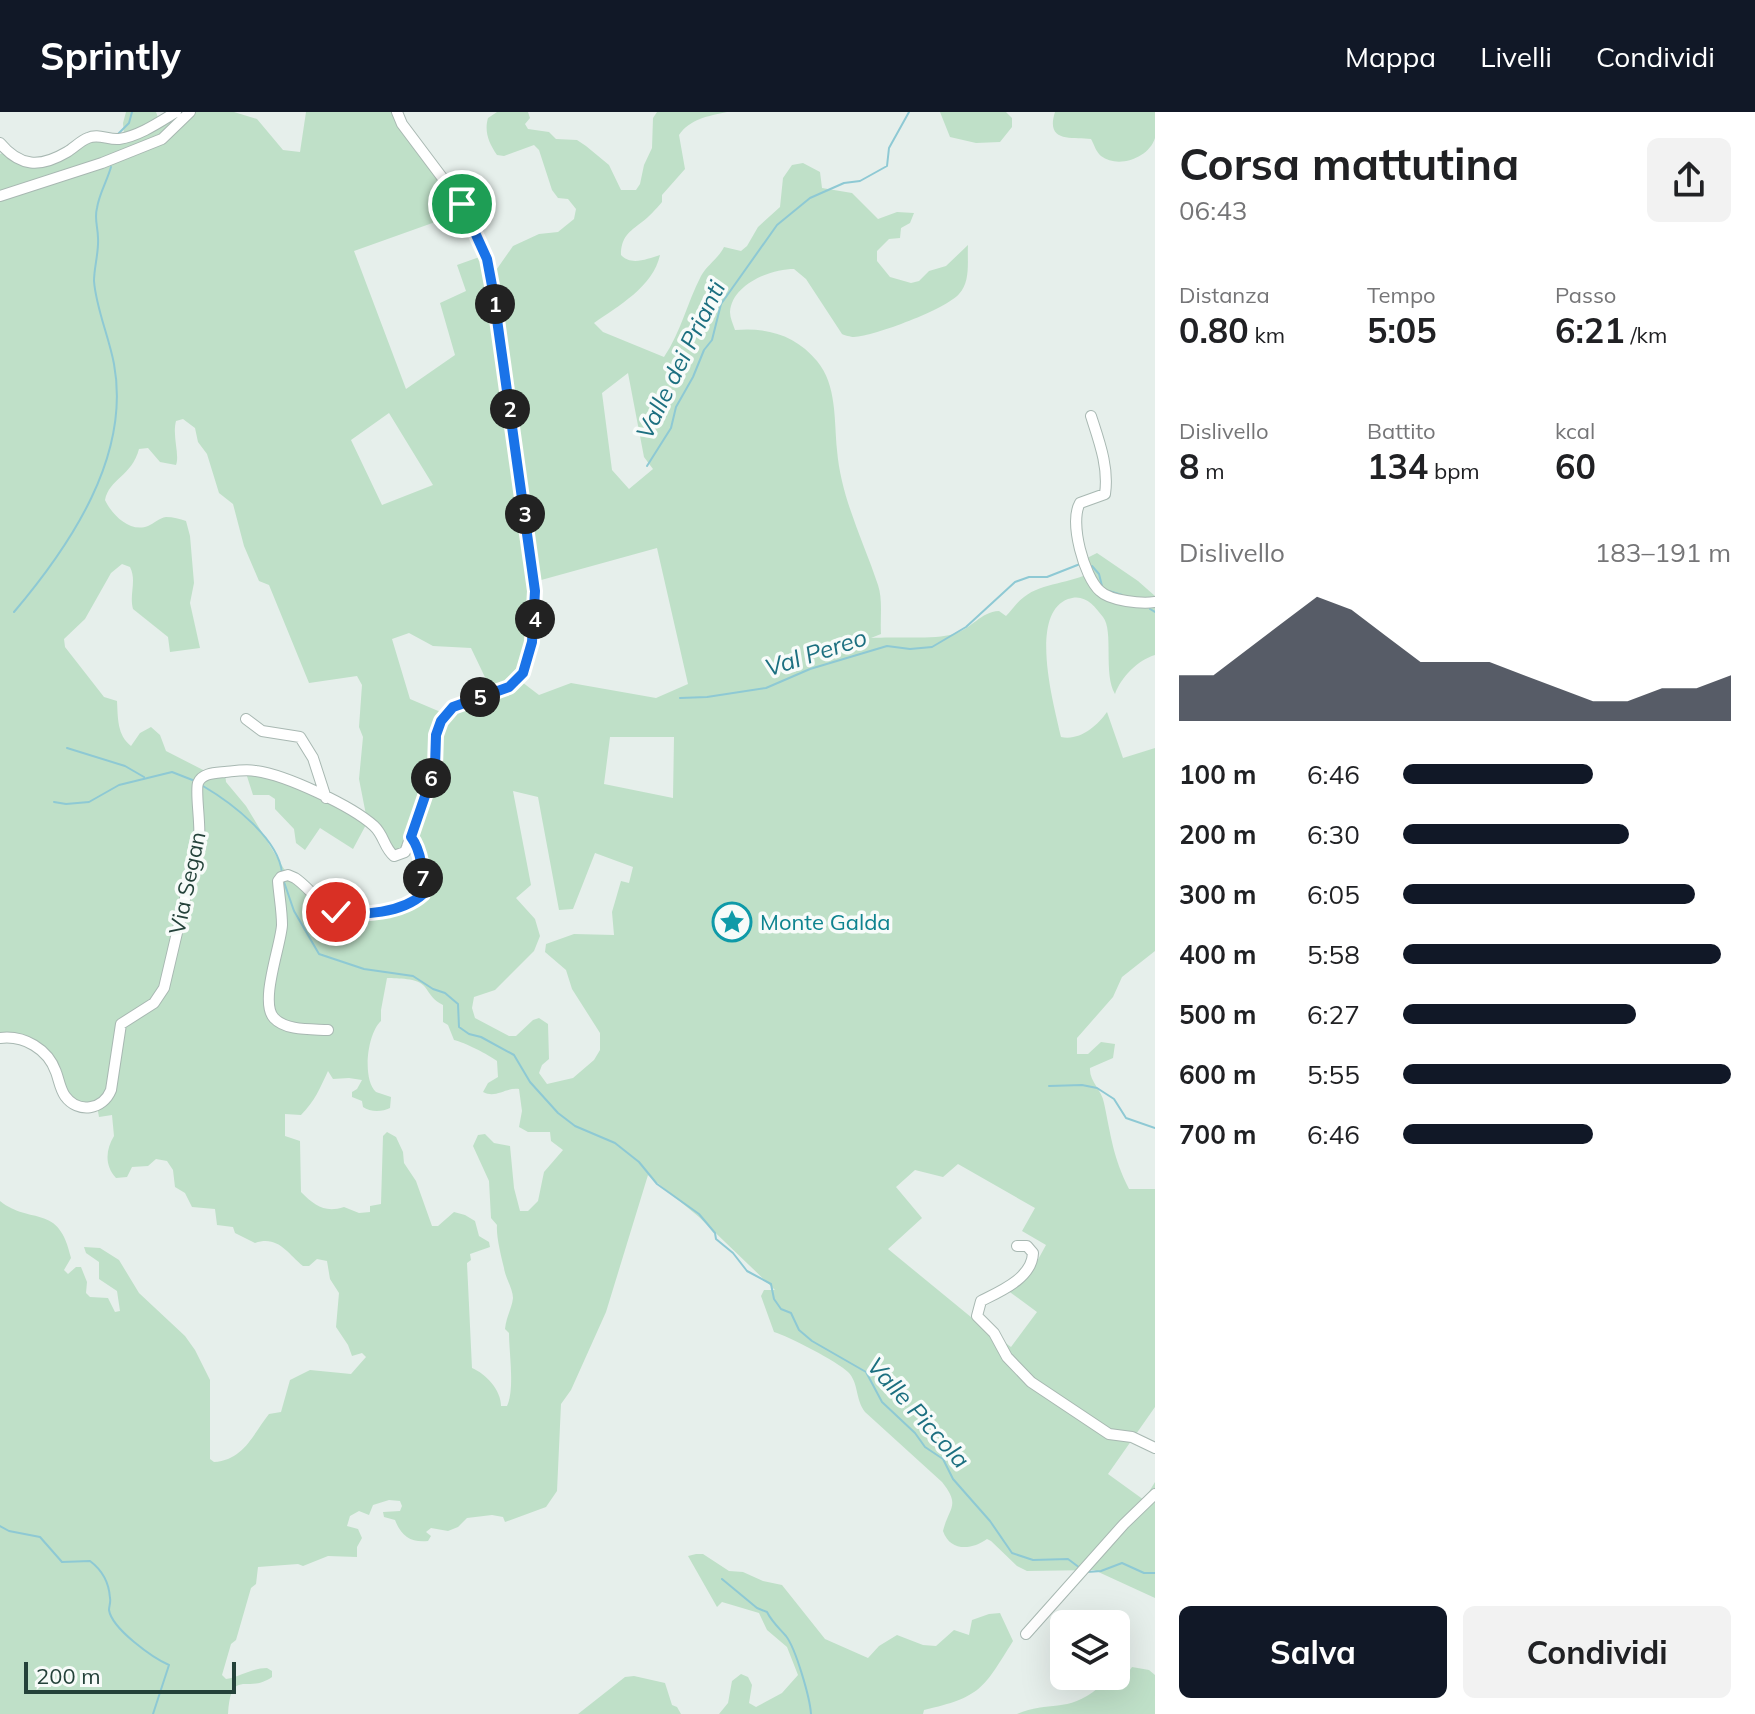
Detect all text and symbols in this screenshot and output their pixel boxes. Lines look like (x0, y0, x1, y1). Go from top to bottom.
text: Sprintly (40, 32, 181, 80)
text: Mappa (1345, 39, 1436, 74)
text: Livelli (1480, 39, 1552, 74)
text: Condividi (1596, 39, 1715, 74)
text: Corsa mattutina (1179, 136, 1519, 191)
button: share (1647, 138, 1731, 222)
pin (428, 170, 496, 238)
icon: arrive (440, 182, 484, 226)
text: 06:43 (1179, 194, 1247, 227)
water label: Valle dei Prianti (629, 275, 731, 444)
text: Distanza (1179, 281, 1270, 309)
text: Tempo (1367, 281, 1436, 309)
text: Passo (1555, 281, 1616, 309)
pin: 1 (475, 284, 515, 324)
text: 1 (488, 290, 502, 318)
text: 0.80 (1179, 309, 1249, 352)
text: 5:05 (1367, 309, 1437, 352)
text: 6:21 (1555, 309, 1625, 352)
text: km (1249, 321, 1285, 349)
text: /km (1625, 321, 1667, 349)
pin: 2 (490, 389, 530, 429)
text: 2 (503, 395, 517, 423)
text: Dislivello (1179, 417, 1269, 445)
text: Battito (1367, 417, 1436, 445)
text: kcal (1555, 417, 1595, 445)
text: 8 (1179, 445, 1199, 488)
text: 134 (1367, 445, 1428, 488)
text: 60 (1555, 445, 1596, 488)
text: m (1199, 457, 1224, 485)
text: bpm (1428, 457, 1480, 485)
pin: 3 (505, 494, 545, 534)
text: 3 (518, 500, 532, 528)
text: Dislivello (1179, 536, 1285, 569)
text: 183–191 m (1595, 536, 1731, 569)
pin: 4 (515, 599, 555, 639)
text: 4 (528, 605, 542, 633)
water label: Val Pereo (761, 622, 870, 683)
pin: 5 (460, 677, 500, 717)
text: 5 (473, 683, 487, 711)
pin: 6 (411, 758, 451, 798)
text: 100 m (1179, 758, 1256, 791)
text: 6:46 (1307, 758, 1360, 791)
text: 6 (424, 764, 438, 792)
text: 200 m (1179, 818, 1256, 851)
text: 6:30 (1307, 818, 1360, 851)
street label: Via Segan (162, 829, 212, 937)
pin: 7 (403, 858, 443, 898)
text: 7 (416, 864, 430, 892)
pin (302, 878, 370, 946)
text: 300 m (1179, 878, 1256, 911)
text: 6:05 (1307, 878, 1360, 911)
icon: check (314, 890, 358, 934)
place icon: Monte Galda (711, 901, 753, 943)
place label: Monte Galda (760, 908, 891, 936)
text: 400 m (1179, 938, 1256, 971)
text: 5:58 (1307, 938, 1360, 971)
text: 500 m (1179, 998, 1256, 1031)
text: 6:27 (1307, 998, 1360, 1031)
text: 600 m (1179, 1058, 1256, 1091)
text: 5:55 (1307, 1058, 1360, 1091)
text: 700 m (1179, 1118, 1256, 1151)
text: 6:46 (1307, 1118, 1360, 1151)
water label: Valle Piccola (861, 1351, 976, 1474)
button: Salva (1179, 1606, 1447, 1698)
button: Condividi (1463, 1606, 1731, 1698)
map controls (1050, 1610, 1130, 1690)
button: layers (1050, 1610, 1130, 1690)
scale bar (24, 1658, 236, 1694)
text: 200 m (36, 1662, 101, 1690)

